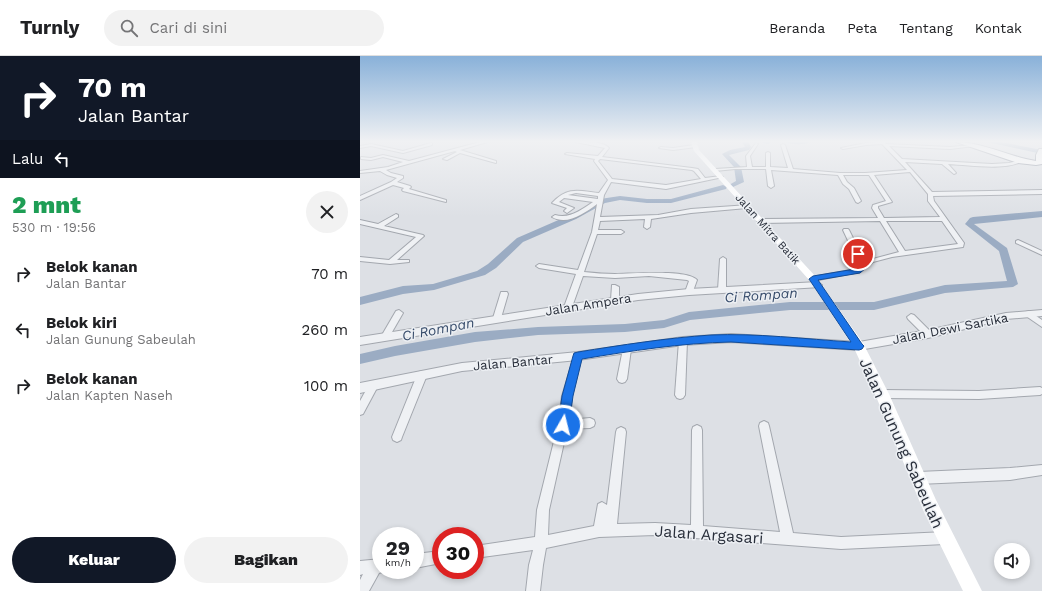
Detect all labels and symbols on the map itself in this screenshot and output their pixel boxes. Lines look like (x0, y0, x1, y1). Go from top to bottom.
street label: Jalan Mitra Batik (733, 191, 803, 267)
pin (841, 237, 875, 271)
water label: Ci Rompan (724, 284, 798, 306)
street label: Jalan Ampera (544, 290, 633, 319)
street label: Jalan Dewi Sartika (891, 310, 1010, 347)
water label: Ci Rompan (400, 314, 476, 344)
street label: Jalan Bantar (472, 352, 554, 373)
street label: Jalan Gunung Sabeulah (855, 355, 948, 531)
position arrow (542, 404, 584, 446)
street label: Jalan Argasari (654, 521, 764, 548)
speed limit sign: 30 (432, 527, 484, 579)

